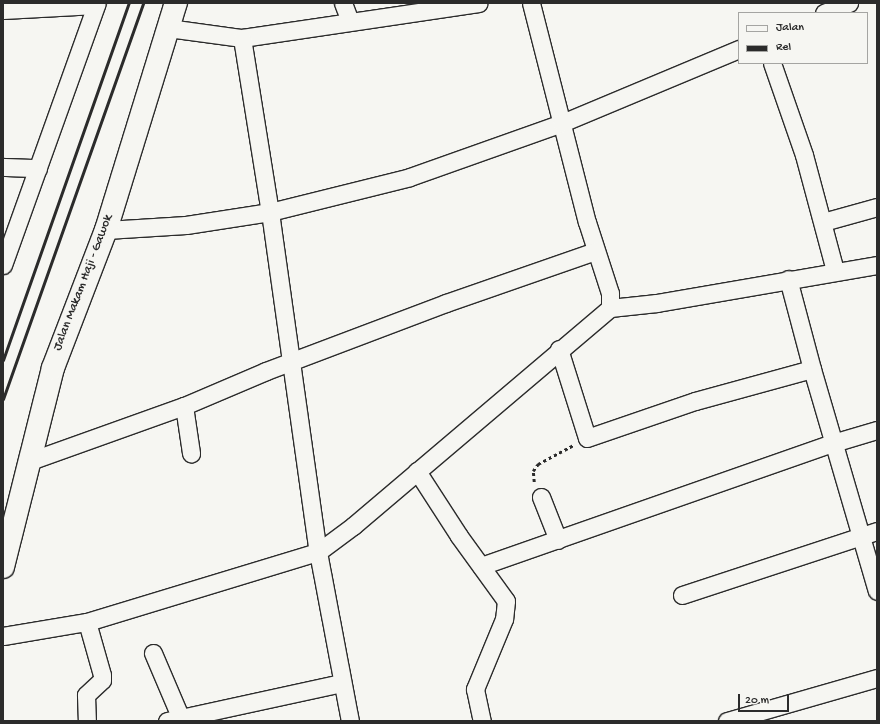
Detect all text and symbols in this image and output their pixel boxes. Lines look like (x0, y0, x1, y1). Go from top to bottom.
legend (738, 12, 868, 64)
text: Jalan (776, 21, 804, 35)
text: Rel (776, 41, 791, 55)
street label: Jalan Makam Haji - Gawok (51, 213, 117, 353)
scale bar (740, 686, 791, 712)
text: 20 m (745, 694, 769, 708)

